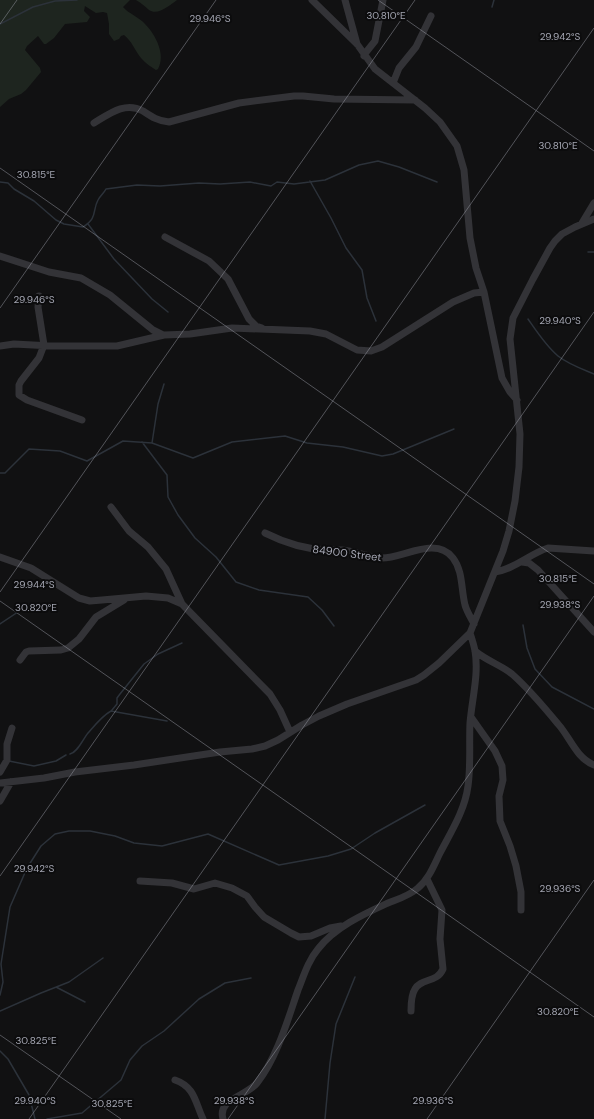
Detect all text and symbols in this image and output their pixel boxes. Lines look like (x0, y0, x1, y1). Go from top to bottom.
text: 30.810°E (366, 9, 406, 22)
text: 29.946°S (189, 12, 231, 25)
text: 29.942°S (540, 30, 581, 43)
text: 30.810°E (538, 139, 578, 152)
text: 30.815°E (17, 168, 56, 181)
text: 29.946°S (13, 293, 55, 306)
text: 29.940°S (539, 314, 581, 327)
street label: 84900 Street (312, 542, 382, 564)
text: 30.815°E (539, 572, 578, 585)
text: 29.944°S (14, 578, 55, 591)
text: 29.938°S (540, 598, 581, 611)
text: 30.820°E (15, 601, 57, 614)
text: 29.942°S (14, 862, 55, 875)
text: 29.936°S (540, 882, 581, 895)
text: 30.820°E (537, 1005, 579, 1018)
text: 30.825°E (15, 1034, 57, 1047)
text: 29.940°S (14, 1094, 56, 1107)
text: 29.938°S (214, 1094, 255, 1107)
text: 29.936°S (413, 1094, 454, 1107)
text: 30.825°E (91, 1097, 133, 1110)

